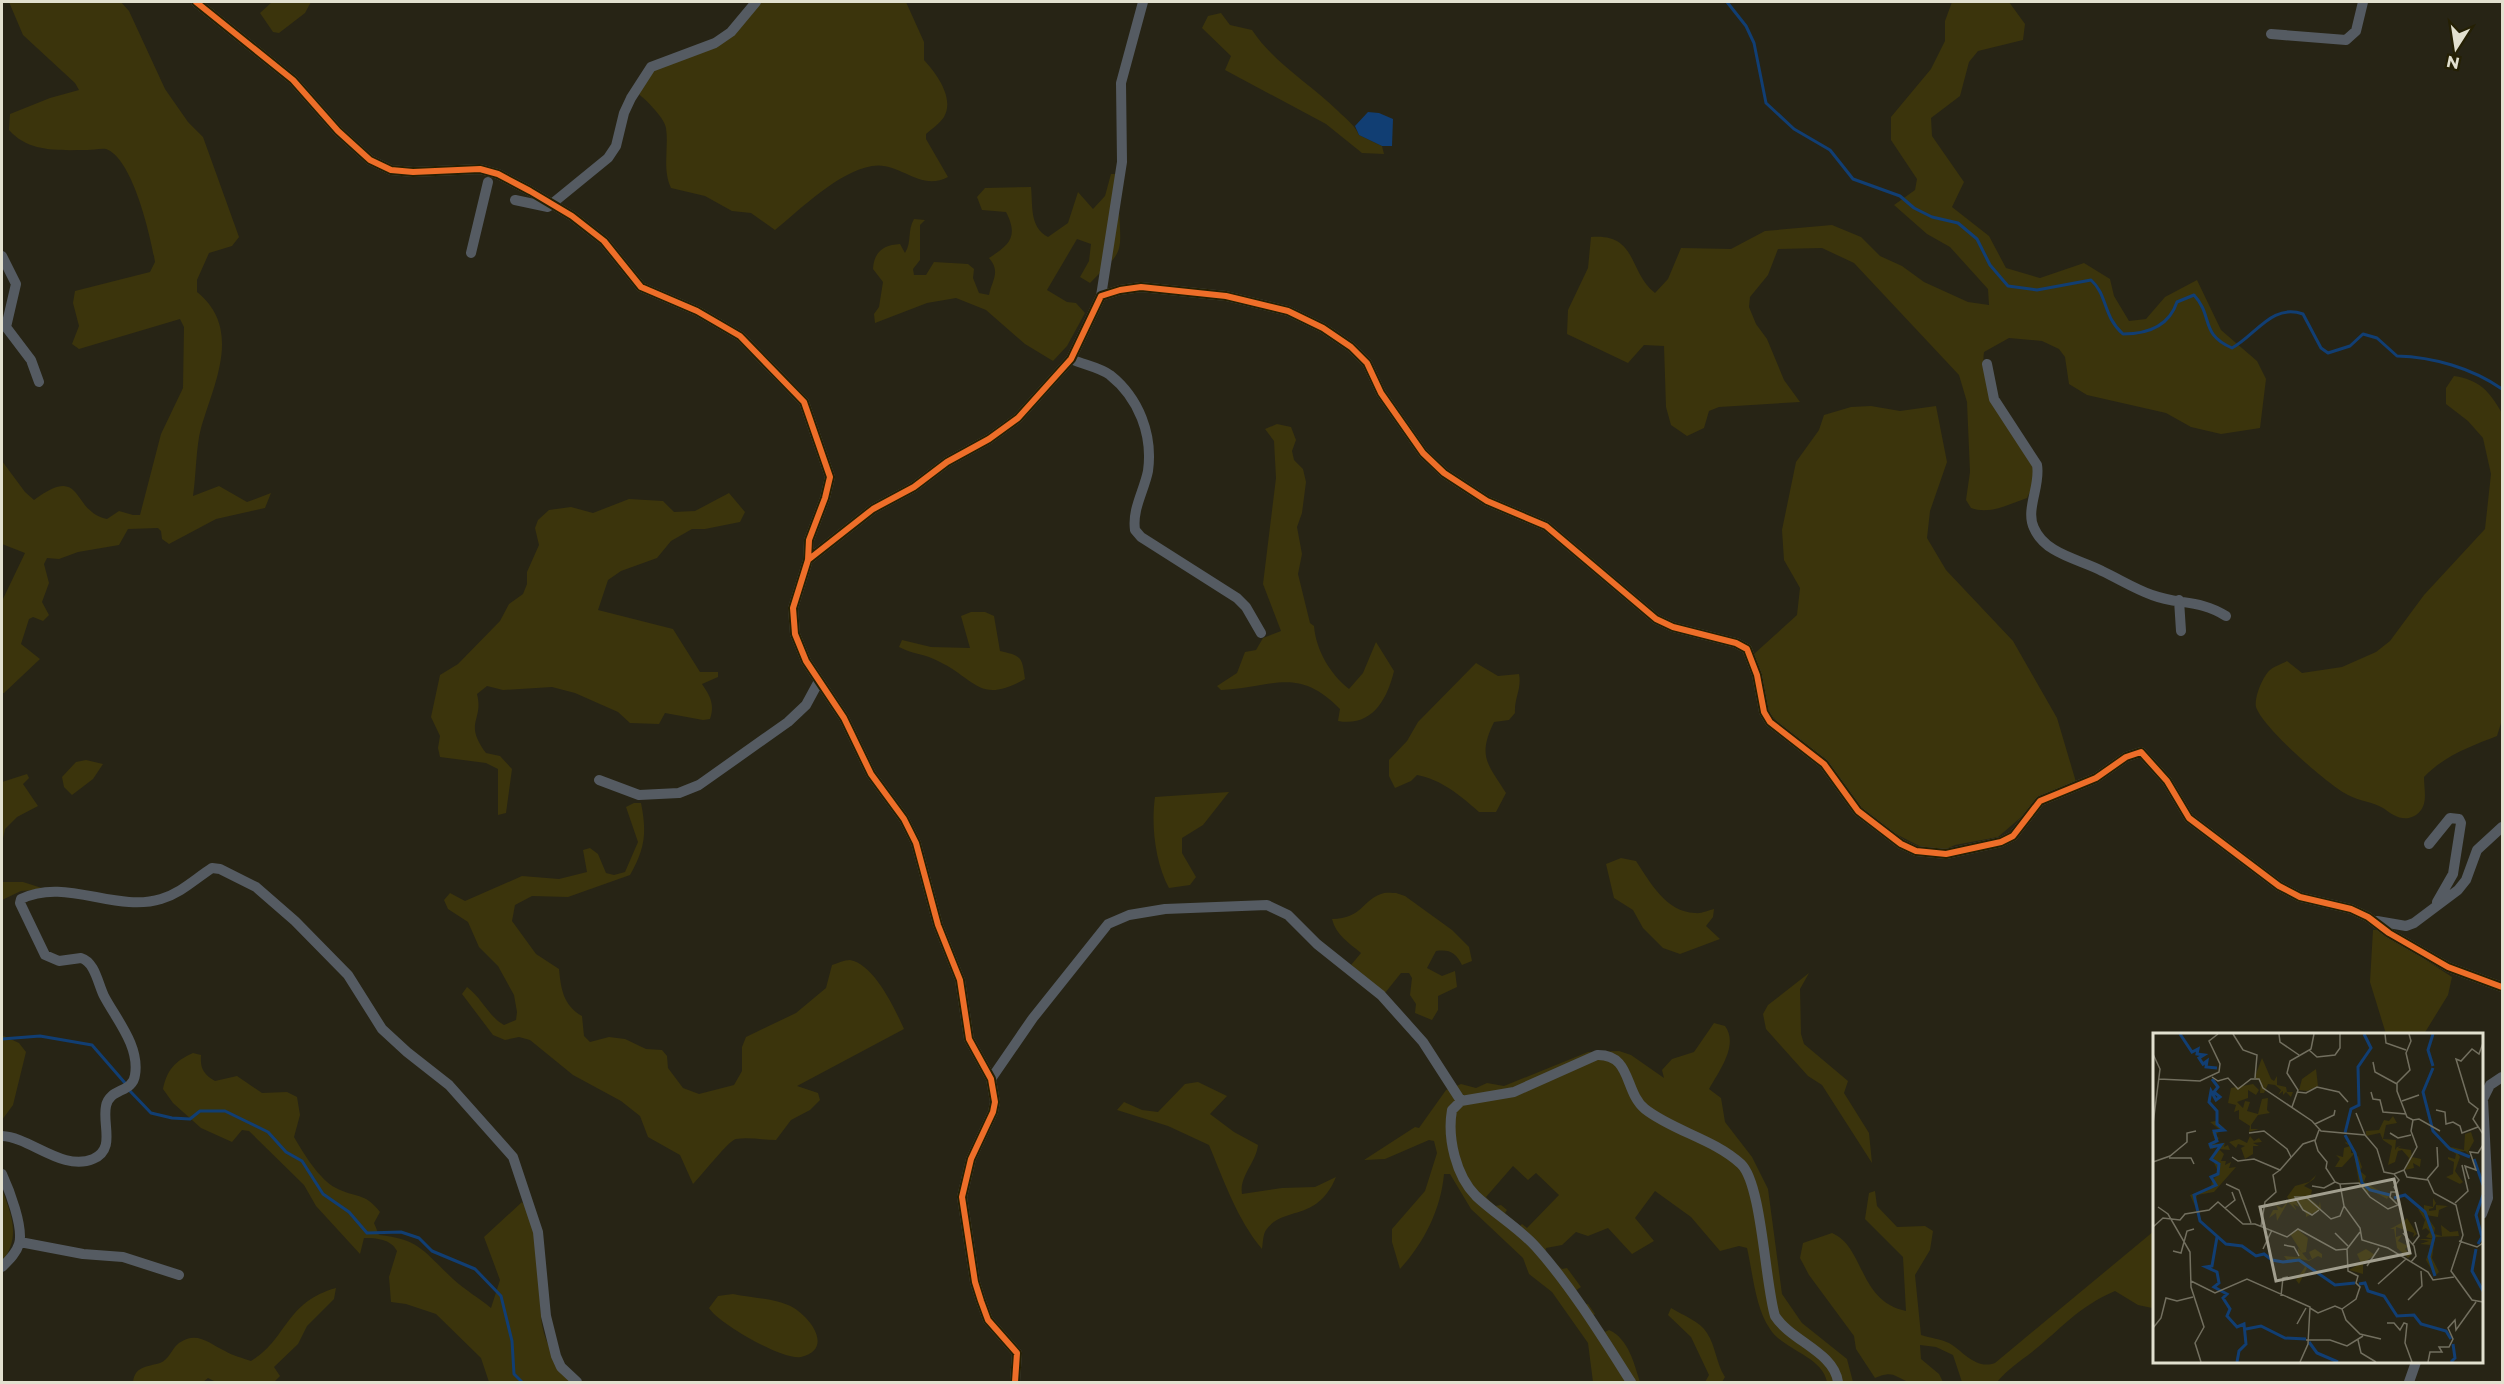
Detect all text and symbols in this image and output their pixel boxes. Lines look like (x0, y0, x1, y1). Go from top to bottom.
north arrow (2426, 18, 2486, 78)
text: N (2445, 52, 2461, 73)
inset map (2153, 1033, 2483, 1363)

